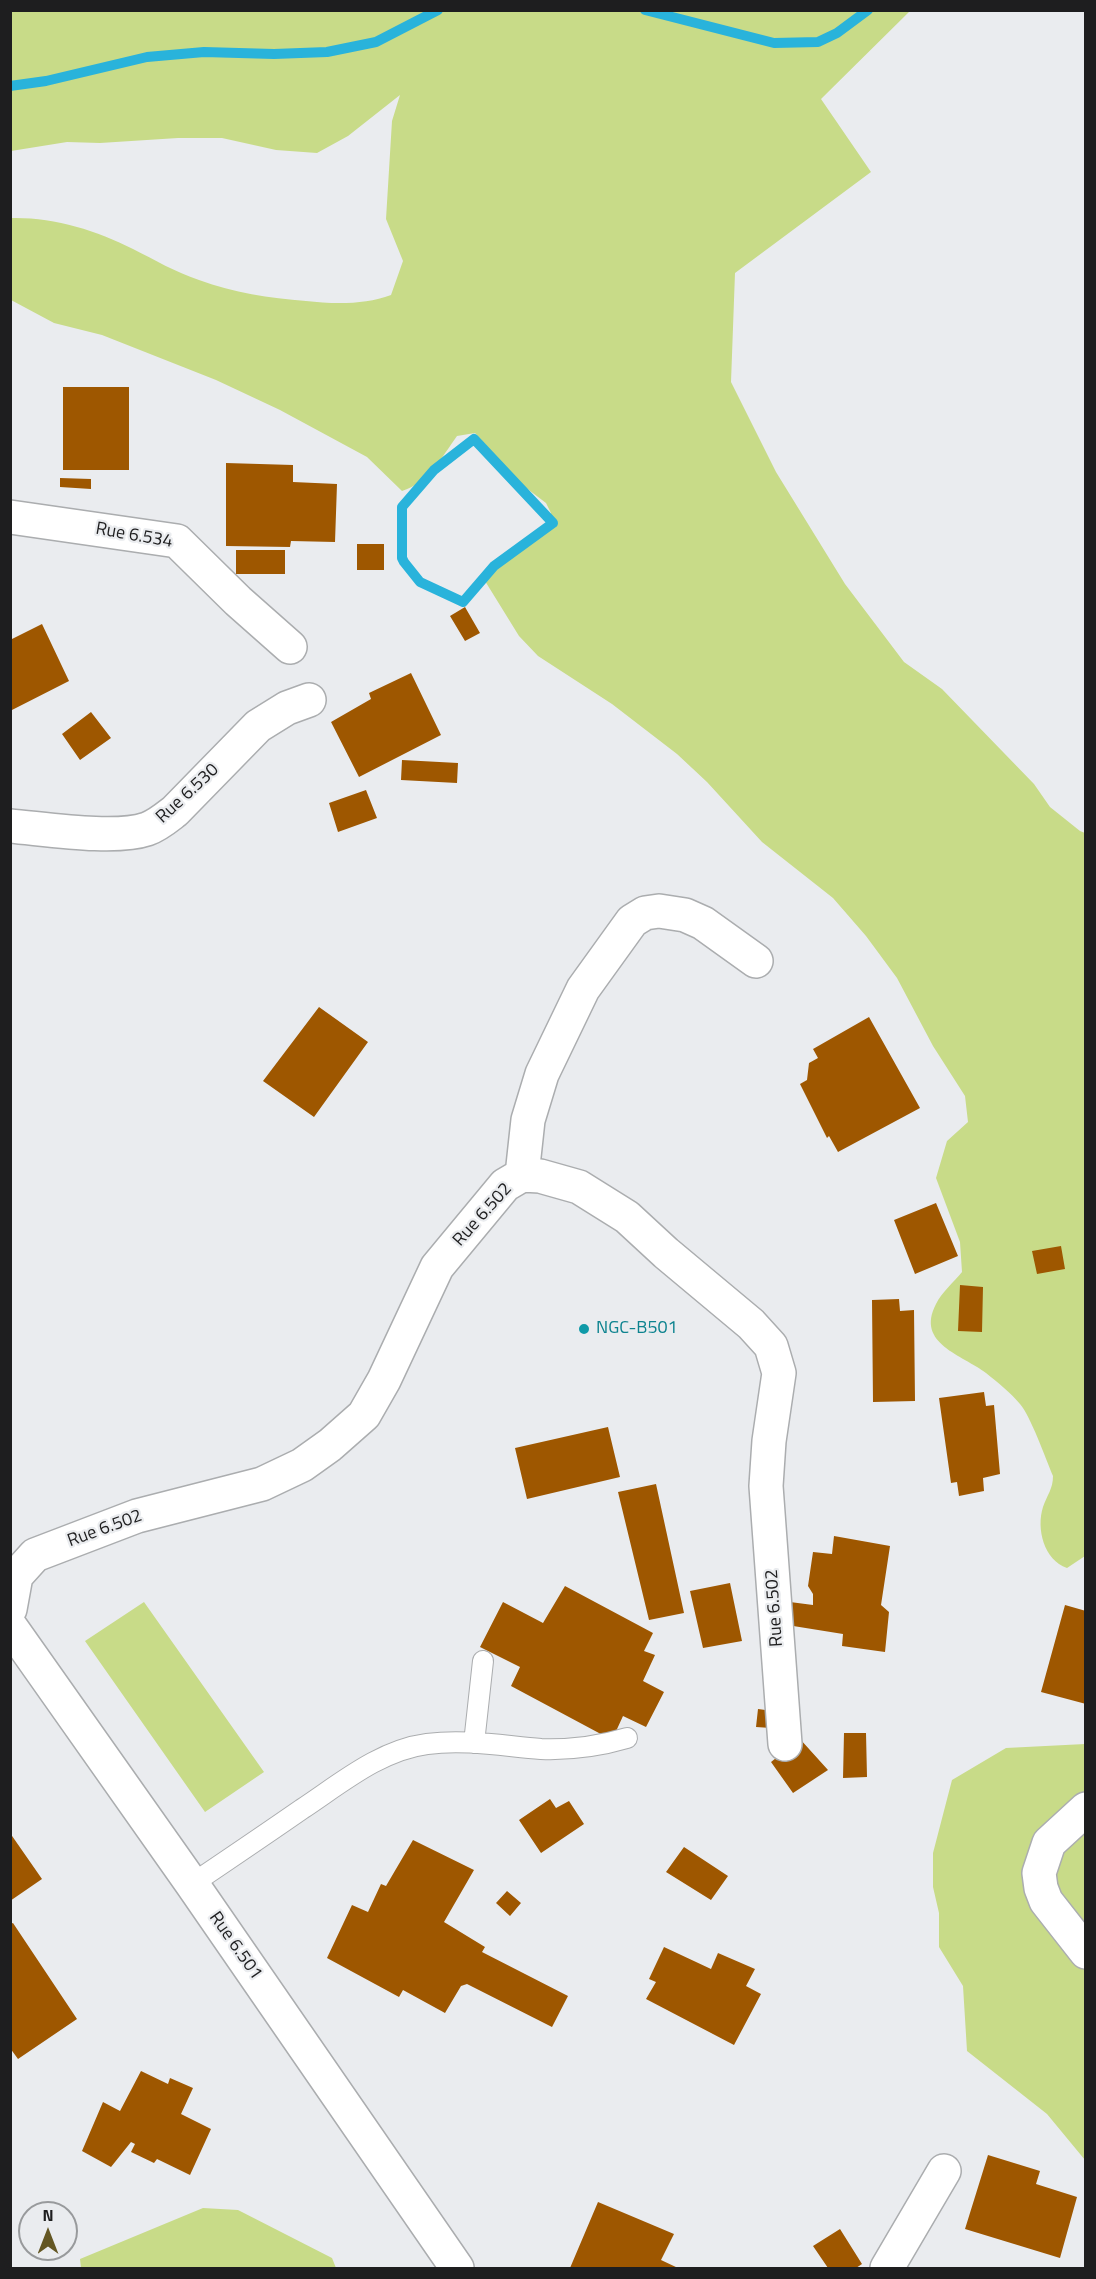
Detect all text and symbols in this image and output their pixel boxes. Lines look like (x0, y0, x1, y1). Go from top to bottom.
street label: Rue 6.534 (94, 519, 174, 553)
street label: Rue 6.530 (152, 760, 224, 828)
street label: Rue 6.502 (449, 1179, 517, 1251)
place label: NGC-B501 (596, 1318, 678, 1340)
marker: NGC-B501 (577, 1322, 591, 1336)
street label: Rue 6.502 (65, 1506, 145, 1552)
street label: Rue 6.502 (762, 1568, 788, 1648)
street label: Rue 6.501 (204, 1908, 266, 1984)
north arrow (18, 2201, 78, 2261)
text: N (42, 2203, 54, 2227)

